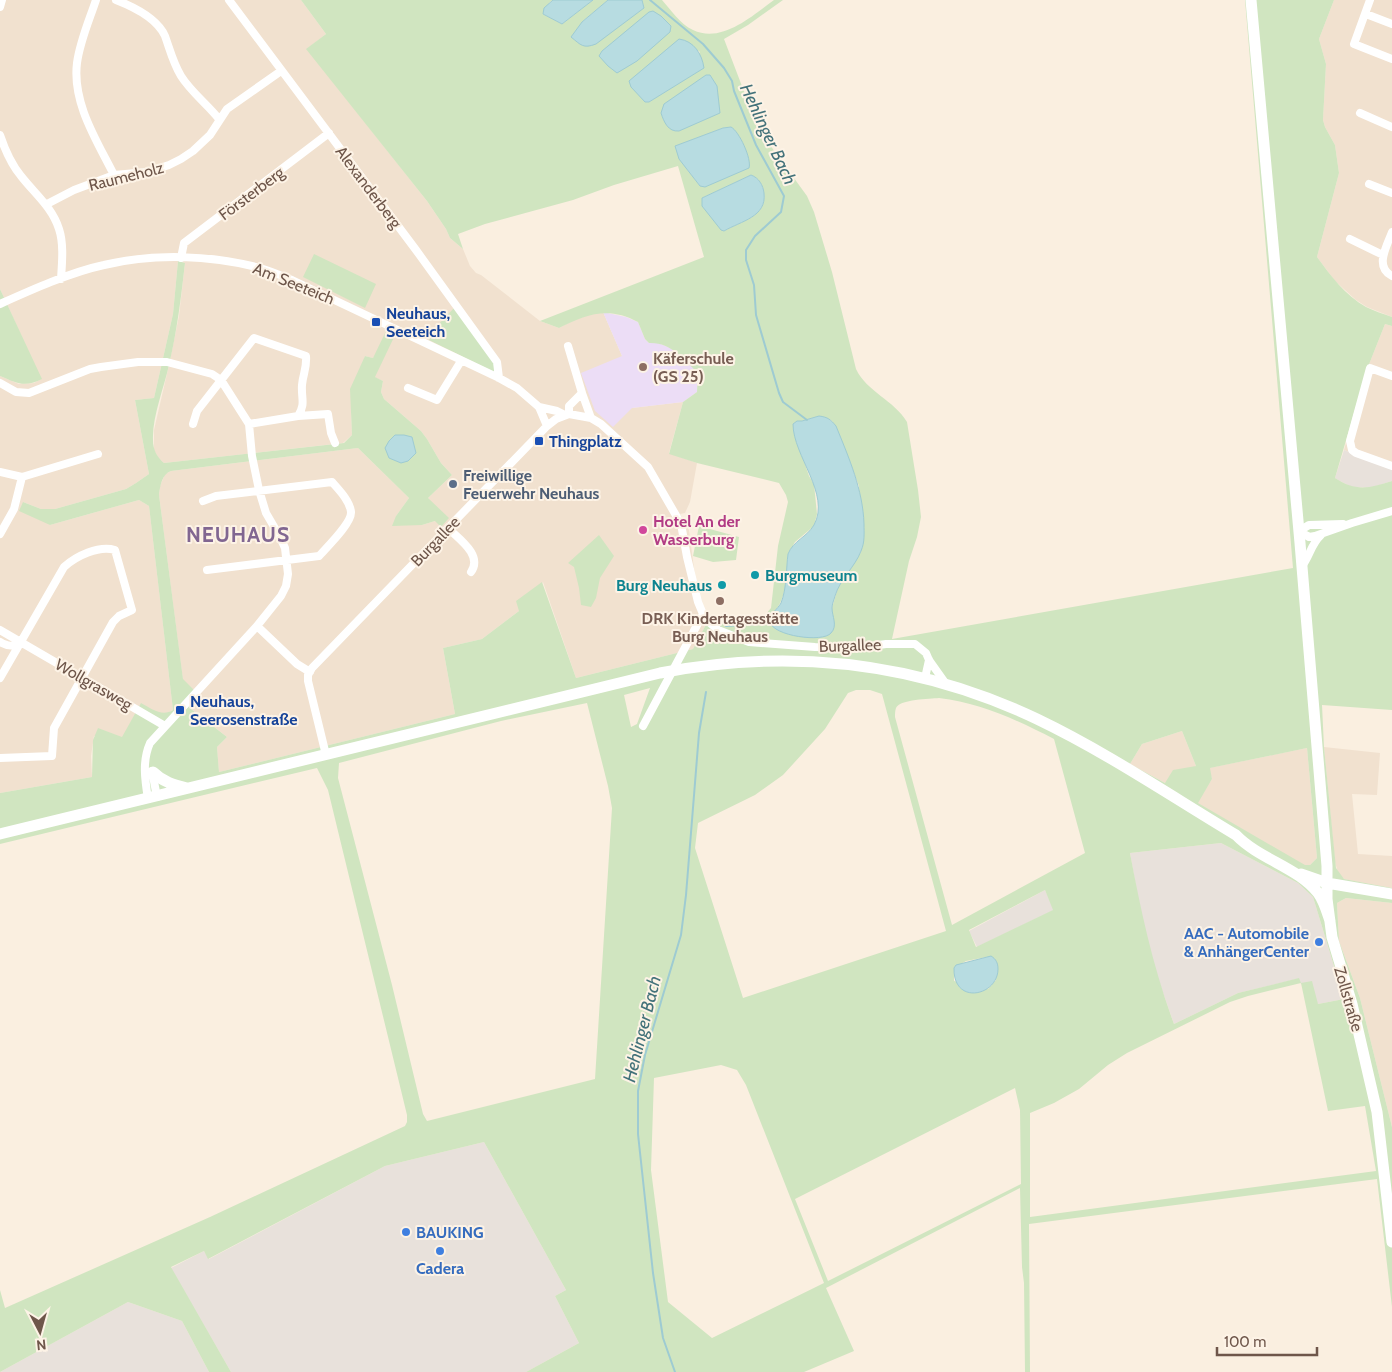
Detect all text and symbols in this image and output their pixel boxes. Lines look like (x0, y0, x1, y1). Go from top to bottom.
water label: Hehlinger Bach (735, 80, 801, 188)
street label: Alexanderberg (332, 143, 406, 233)
street label: Raumeholz (87, 158, 166, 195)
street label: Försterberg (215, 162, 288, 224)
street label: Am Seeteich (250, 259, 337, 308)
place label: Neuhaus, Seeteich (386, 304, 450, 341)
marker: Neuhaus, Seeteich (370, 316, 382, 328)
place label: Käferschule (GS 25) (653, 349, 734, 386)
marker: Käferschule (GS 25) (637, 361, 649, 373)
place label: Thingplatz (549, 432, 622, 451)
marker: Thingplatz (533, 435, 545, 447)
place label: Freiwillige Feuerwehr Neuhaus (463, 466, 600, 503)
marker: Freiwillige Feuerwehr Neuhaus (447, 478, 459, 490)
street label: Burgallee (407, 512, 464, 570)
place label: Hotel An der Wasserburg (653, 512, 741, 549)
district label: NEUHAUS (186, 522, 290, 547)
marker: Hotel An der Wasserburg (637, 524, 649, 536)
place label: Burgmuseum (765, 566, 857, 585)
marker: Burgmuseum (749, 569, 761, 581)
place label: Burg Neuhaus (616, 576, 712, 595)
marker: Burg Neuhaus (716, 579, 728, 591)
marker: DRK Kindertagesstätte Burg Neuhaus (714, 595, 726, 607)
place label: DRK Kindertagesstätte Burg Neuhaus (642, 609, 798, 646)
street label: Burgallee (819, 635, 881, 656)
street label: Wollgrasweg (52, 655, 137, 715)
place label: Neuhaus, Seerosenstraße (190, 692, 298, 729)
marker: Neuhaus, Seerosenstraße (174, 704, 186, 716)
place label: AAC - Automobile & AnhängerCenter (1184, 924, 1310, 961)
marker: AAC - Automobile & AnhängerCenter (1313, 936, 1325, 948)
street label: Zollstraße (1330, 964, 1367, 1034)
water label: Hehlinger Bach (618, 973, 666, 1085)
place label: BAUKING (416, 1223, 484, 1242)
marker: BAUKING (400, 1226, 412, 1238)
marker: Cadera (434, 1245, 446, 1257)
place label: Cadera (416, 1259, 464, 1278)
north arrow (15, 1307, 65, 1357)
scale bar (1217, 1324, 1317, 1356)
text: 100 m (1224, 1333, 1266, 1351)
text: N (35, 1335, 47, 1354)

